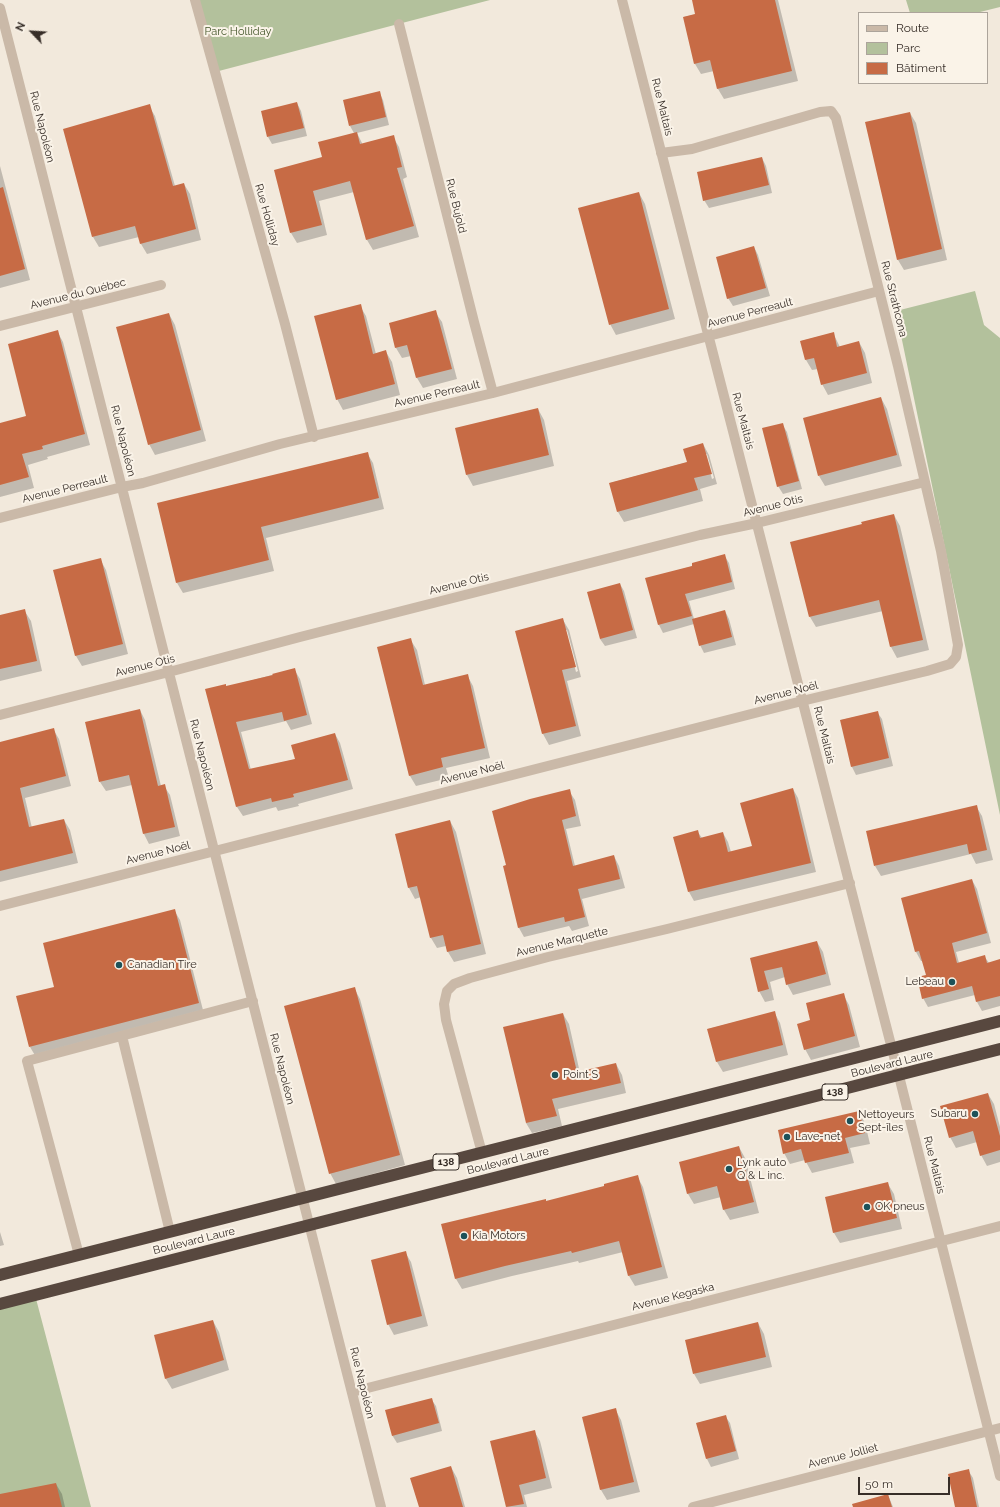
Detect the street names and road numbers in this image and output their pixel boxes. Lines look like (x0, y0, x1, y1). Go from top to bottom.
street label: Rue Maltais (648, 77, 676, 137)
street label: Rue Napoléon (27, 90, 57, 164)
street label: Rue Bujold (443, 177, 469, 235)
street label: Rue Holliday (252, 182, 282, 248)
street label: Rue Strathcona (878, 260, 910, 338)
street label: Avenue du Québec (29, 276, 127, 312)
street label: Avenue Perreault (706, 295, 794, 331)
street label: Avenue Perreault (393, 378, 481, 410)
street label: Rue Maltais (729, 391, 757, 451)
street label: Rue Napoléon (108, 404, 138, 478)
street label: Avenue Perreault (21, 472, 109, 506)
street label: Avenue Otis (742, 492, 804, 520)
street label: Avenue Otis (428, 570, 490, 598)
street label: Avenue Otis (114, 652, 176, 680)
street label: Avenue Noël (752, 679, 820, 707)
street label: Rue Maltais (810, 705, 838, 765)
street label: Rue Napoléon (187, 718, 217, 792)
street label: Avenue Noël (438, 759, 506, 787)
street label: Avenue Noël (124, 839, 192, 867)
street label: Avenue Marquette (515, 924, 609, 960)
street label: Rue Napoléon (267, 1032, 297, 1106)
street label: Boulevard Laure (850, 1047, 934, 1081)
road number: 138 (822, 1084, 848, 1100)
street label: Rue Maltais (920, 1135, 948, 1195)
street label: Boulevard Laure (466, 1144, 550, 1178)
road number: 138 (433, 1154, 459, 1170)
street label: Boulevard Laure (152, 1224, 236, 1258)
street label: Avenue Kegaska (630, 1280, 716, 1314)
street label: Rue Napoléon (347, 1346, 377, 1420)
street label: Avenue Jolliet (807, 1441, 879, 1471)

